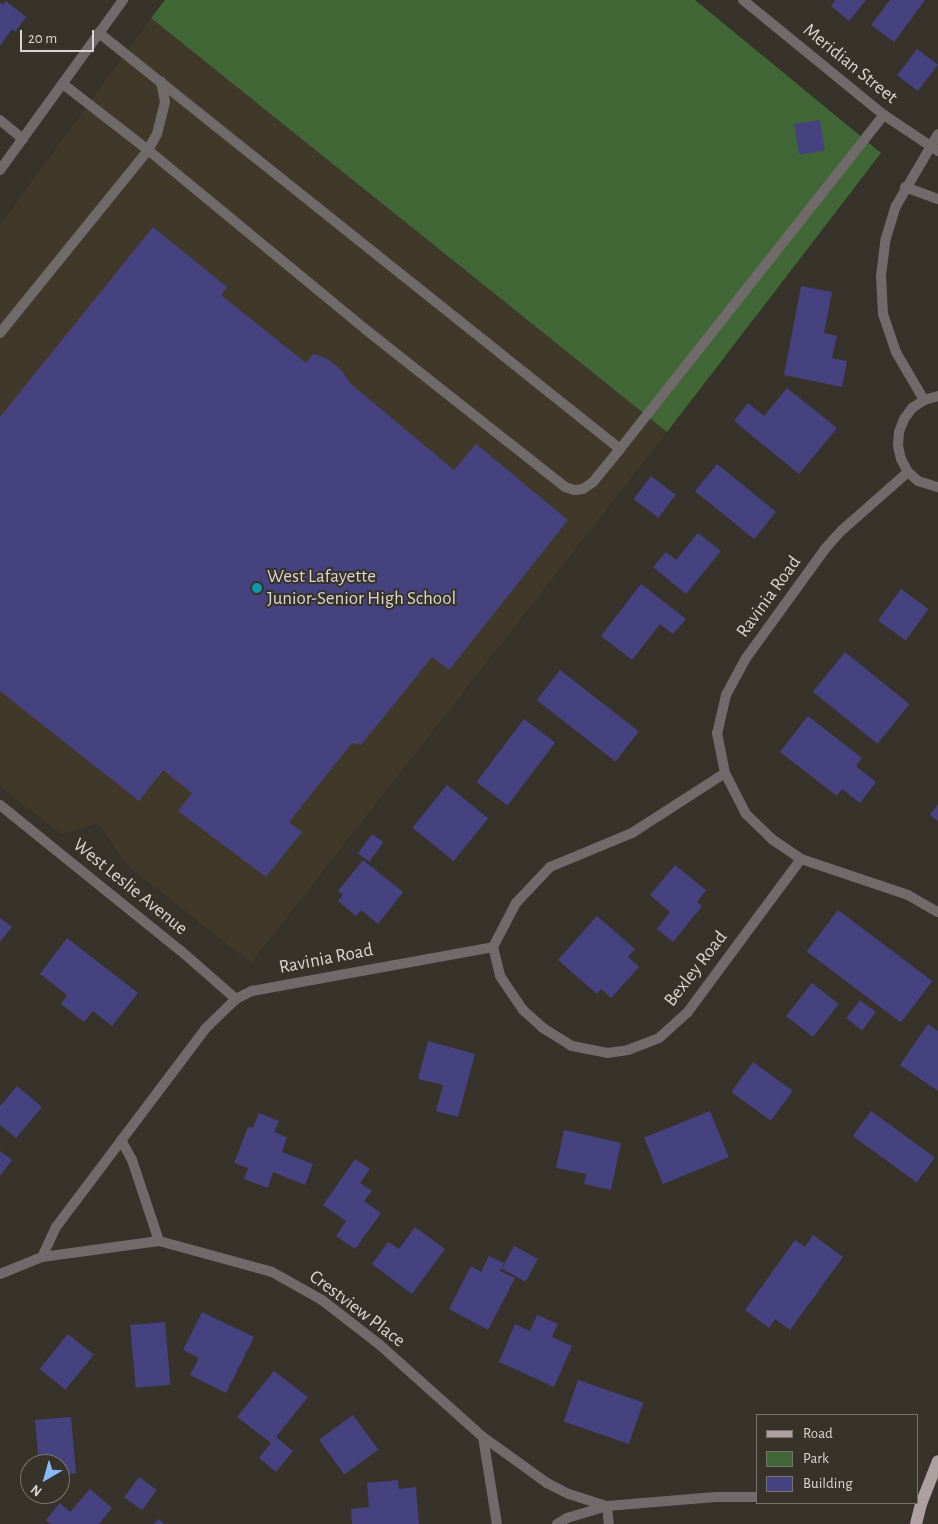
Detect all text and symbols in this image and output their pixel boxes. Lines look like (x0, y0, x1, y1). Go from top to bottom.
street label: Meridian Street (798, 19, 902, 109)
scale bar (22, 20, 96, 52)
text: 20 m (28, 31, 57, 46)
street label: Ravinia Road (732, 552, 806, 642)
place label: West Lafayette Junior-Senior High School (267, 566, 456, 610)
marker: West Lafayette Junior-Senior High School (251, 582, 263, 594)
street label: West Leslie Avenue (68, 834, 192, 940)
street label: Bexley Road (659, 927, 733, 1011)
street label: Ravinia Road (277, 939, 375, 979)
street label: Crestview Place (305, 1266, 409, 1352)
legend (756, 1414, 918, 1504)
text: Road (803, 1426, 833, 1441)
text: Park (803, 1451, 829, 1466)
north arrow (20, 1454, 70, 1504)
text: Building (803, 1476, 853, 1491)
text: N (28, 1482, 45, 1499)

